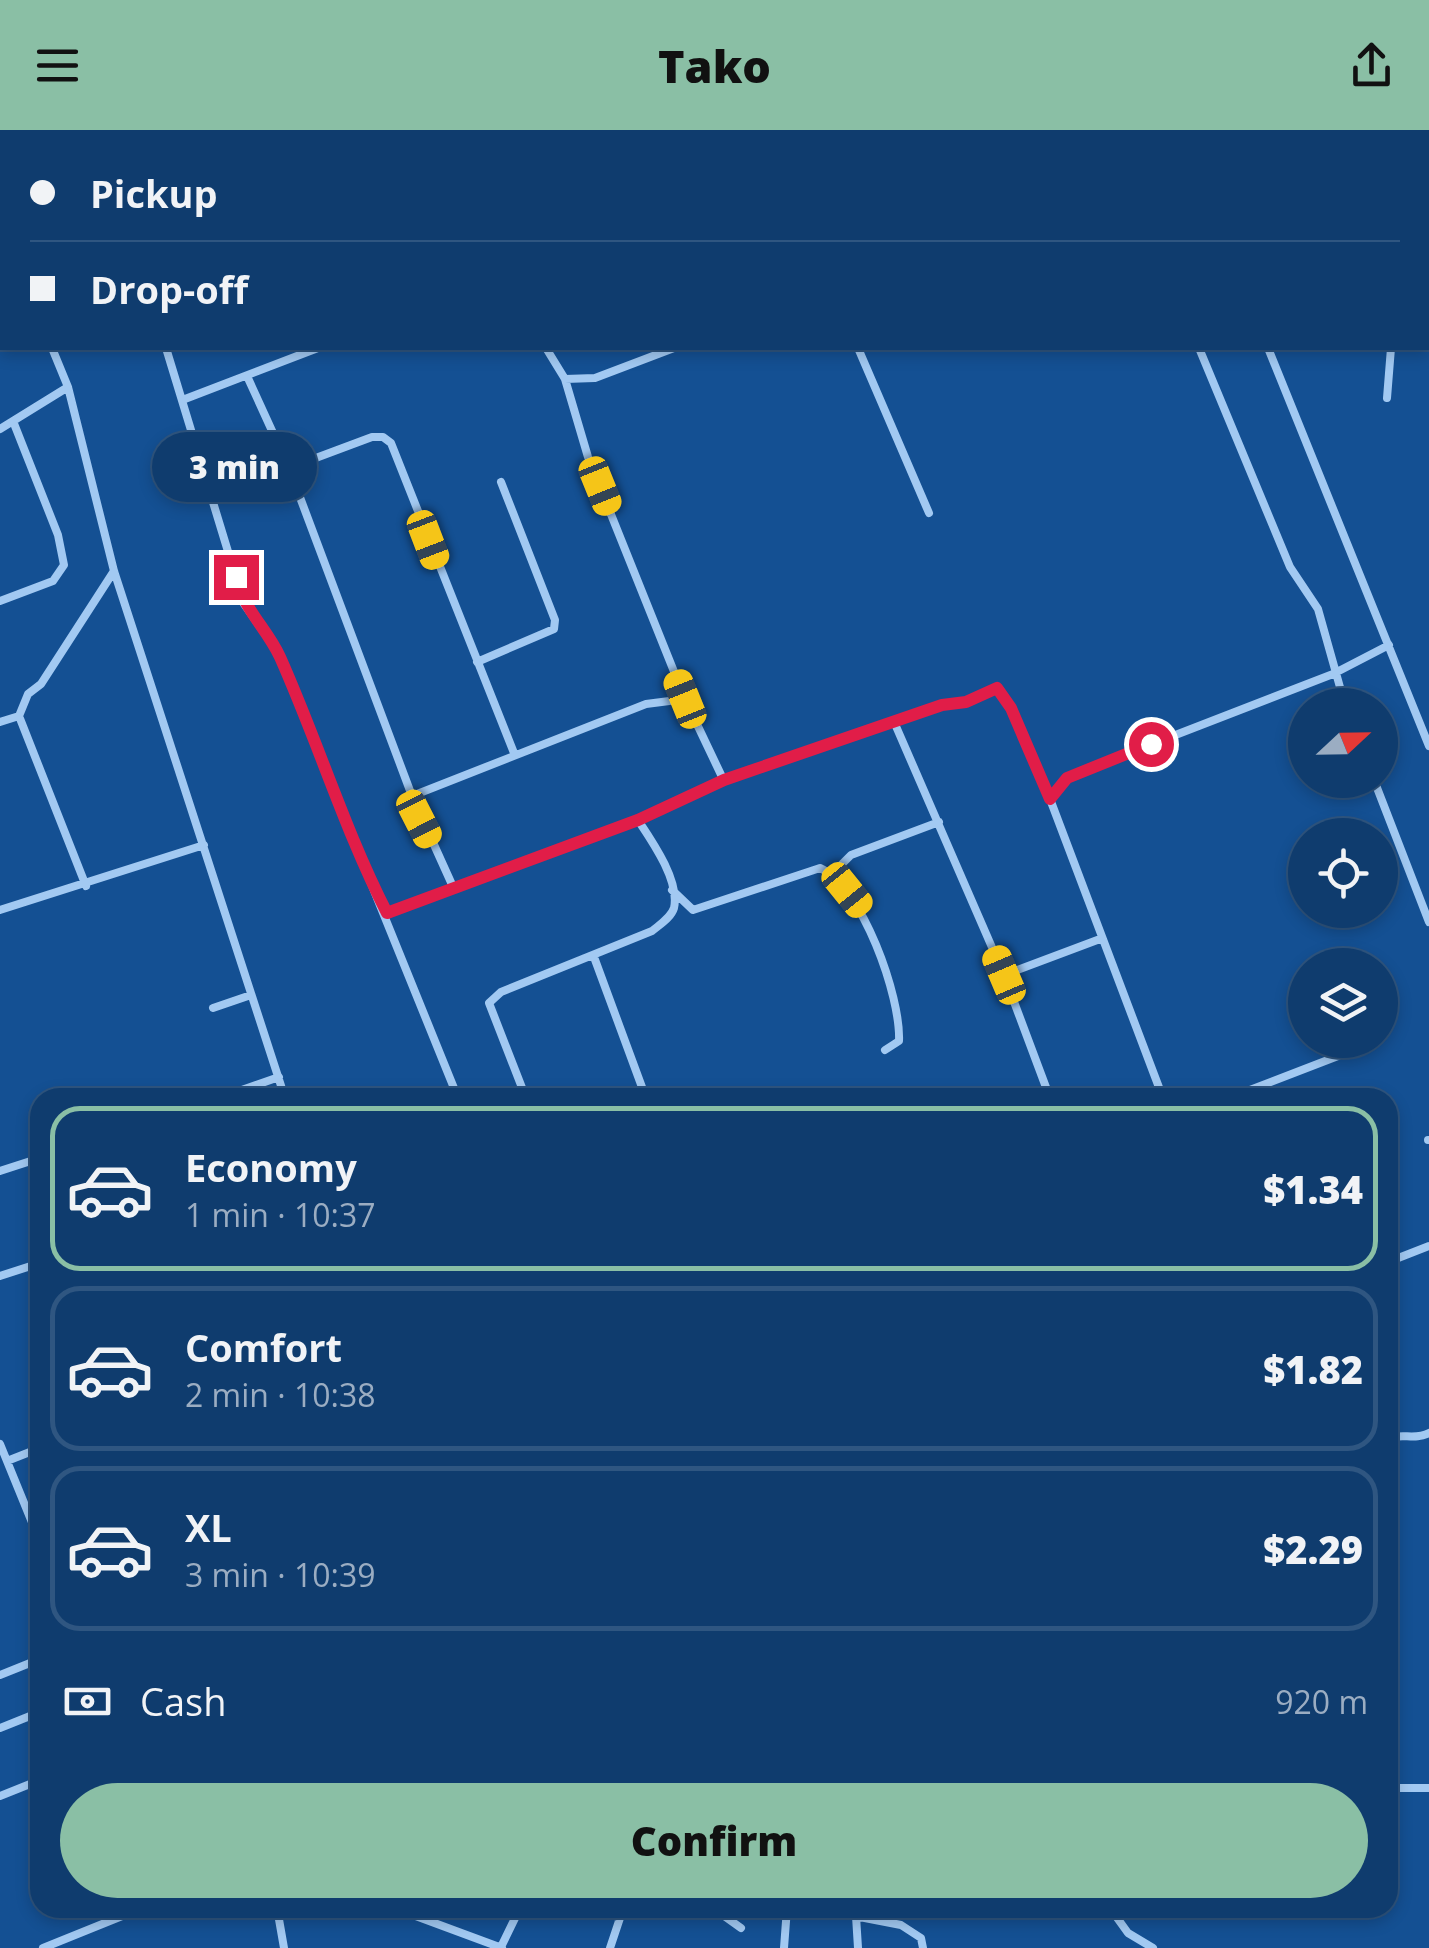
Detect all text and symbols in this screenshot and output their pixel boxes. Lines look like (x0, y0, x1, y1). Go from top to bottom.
text: Tako (658, 35, 771, 96)
icon: menu (30, 38, 85, 93)
icon: share (1344, 38, 1399, 93)
text: Pickup (90, 167, 218, 219)
text: Drop-off (90, 263, 248, 315)
callout: 3 min (154, 432, 318, 502)
text: 3 min (189, 445, 280, 488)
car (575, 453, 625, 519)
car (403, 507, 453, 573)
route end (214, 555, 259, 600)
car (660, 666, 710, 732)
north arrow (1288, 688, 1398, 798)
map controls (1288, 688, 1398, 1058)
route start (1129, 722, 1174, 767)
car (392, 785, 446, 853)
button: locate (1288, 818, 1398, 928)
car (816, 857, 878, 923)
car (978, 942, 1030, 1008)
button: layers (1288, 948, 1398, 1058)
text: Economy (185, 1141, 357, 1193)
icon: car (65, 1144, 155, 1234)
text: $1.34 (1263, 1163, 1363, 1215)
text: 1 min · 10:37 (185, 1193, 376, 1236)
text: Comfort (185, 1321, 342, 1373)
icon: car (65, 1324, 155, 1414)
text: $1.82 (1263, 1343, 1363, 1395)
text: 2 min · 10:38 (185, 1373, 376, 1416)
text: XL (185, 1501, 232, 1553)
icon: car (65, 1504, 155, 1594)
text: $2.29 (1263, 1523, 1363, 1575)
text: 3 min · 10:39 (185, 1553, 376, 1596)
icon: cash (60, 1674, 115, 1729)
text: Cash (140, 1675, 226, 1727)
text: 920 m (1275, 1680, 1368, 1723)
button: Confirm (60, 1783, 1368, 1898)

